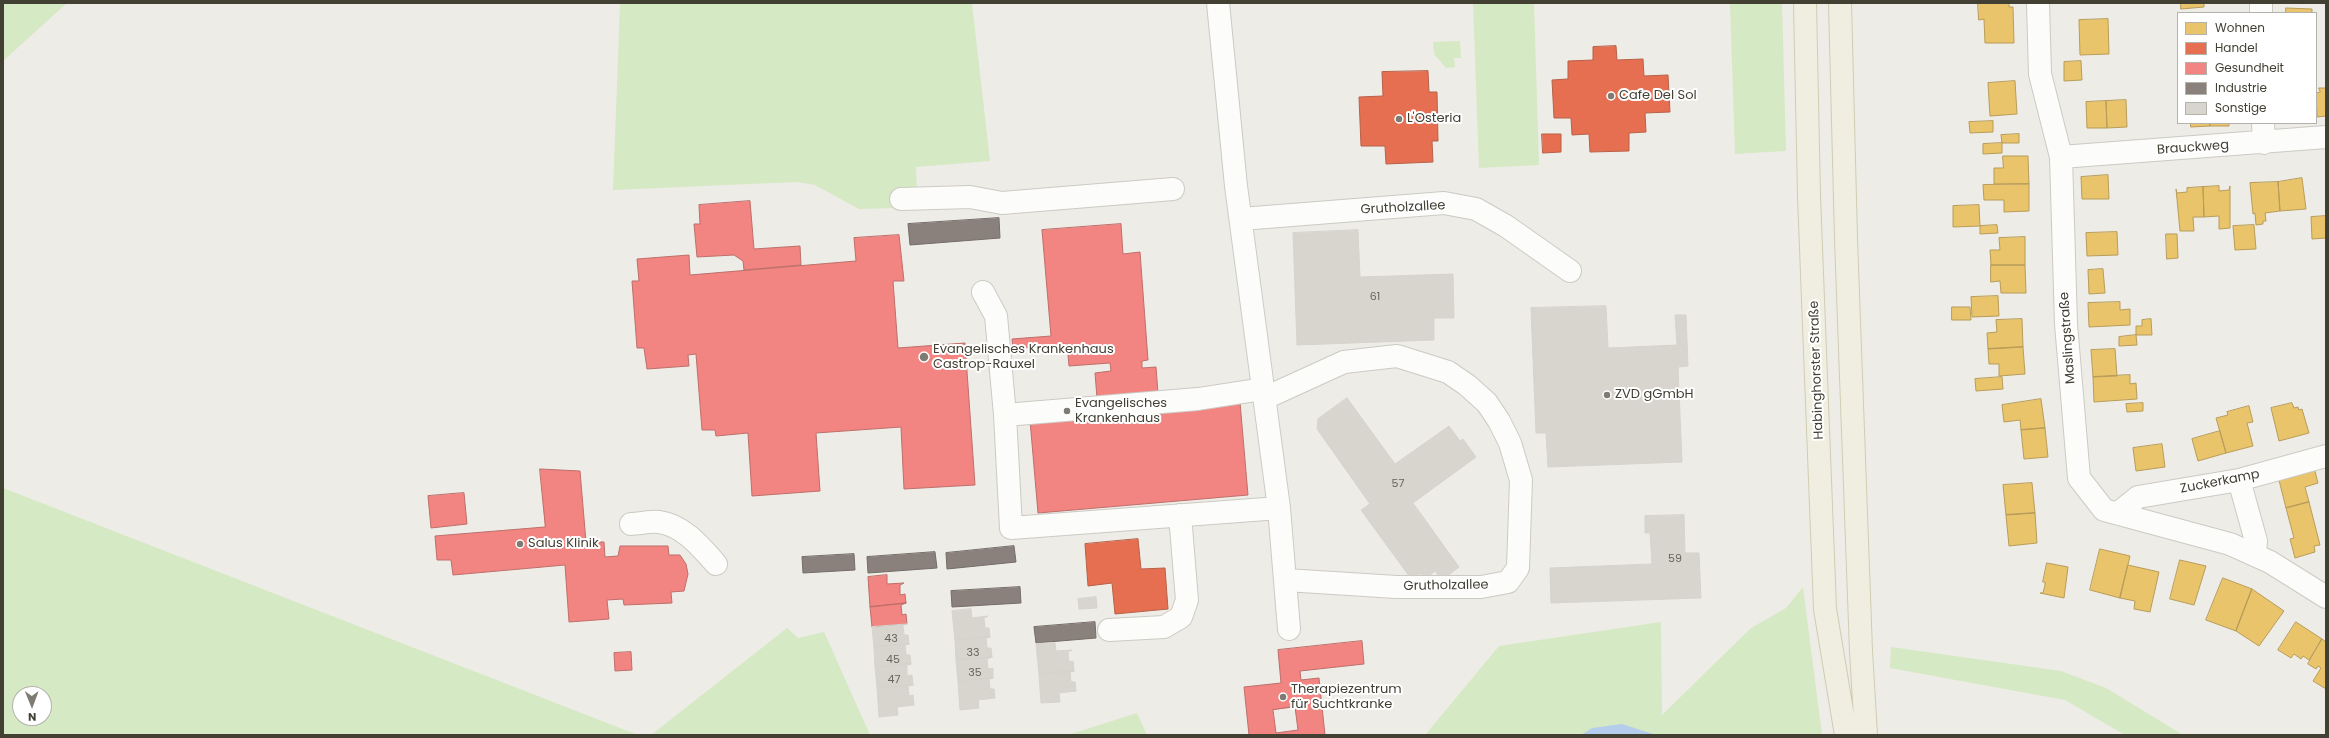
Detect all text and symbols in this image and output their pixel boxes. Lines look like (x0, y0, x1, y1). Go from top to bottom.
legend (2177, 12, 2317, 124)
text: Wohnen (2215, 19, 2265, 36)
text: Handel (2215, 39, 2258, 56)
text: Gesundheit (2215, 59, 2284, 76)
text: Industrie (2215, 79, 2267, 96)
place label: Cafe Del Sol (1619, 88, 1697, 104)
marker: Cafe Del Sol (1606, 91, 1616, 101)
text: Sonstige (2215, 99, 2267, 116)
place label: L'Osteria (1407, 111, 1461, 127)
marker: L'Osteria (1394, 114, 1404, 124)
street label: Brauckweg (2157, 138, 2229, 158)
street label: Grutholzallee (1360, 198, 1446, 218)
house number: 61 (1370, 290, 1380, 304)
street label: Maslingstraße (2057, 291, 2079, 385)
street label: Habinghorster Straße (1807, 300, 1827, 440)
place label: Evangelisches Krankenhaus Castrop-Rauxel (933, 342, 1114, 373)
marker: Evangelisches Krankenhaus Castrop-Rauxel (918, 351, 930, 363)
place label: ZVD gGmbH (1615, 387, 1694, 403)
marker: ZVD gGmbH (1602, 390, 1612, 400)
place label: Evangelisches Krankenhaus (1075, 396, 1167, 427)
marker: Evangelisches Krankenhaus (1062, 406, 1072, 416)
street label: Zuckerkamp (2179, 467, 2261, 497)
house number: 57 (1392, 477, 1404, 491)
place label: Salus Klinik (528, 536, 599, 552)
marker: Salus Klinik (515, 539, 525, 549)
house number: 59 (1668, 552, 1682, 566)
street label: Grutholzallee (1403, 577, 1489, 595)
house number: 43 (884, 632, 898, 646)
house number: 33 (967, 646, 979, 660)
house number: 45 (886, 653, 900, 667)
house number: 35 (968, 666, 982, 680)
house number: 47 (888, 673, 900, 687)
place label: Therapiezentrum für Suchtkranke (1291, 682, 1402, 713)
north arrow (12, 686, 52, 726)
marker: Therapiezentrum für Suchtkranke (1278, 692, 1288, 702)
text: N (28, 709, 36, 725)

